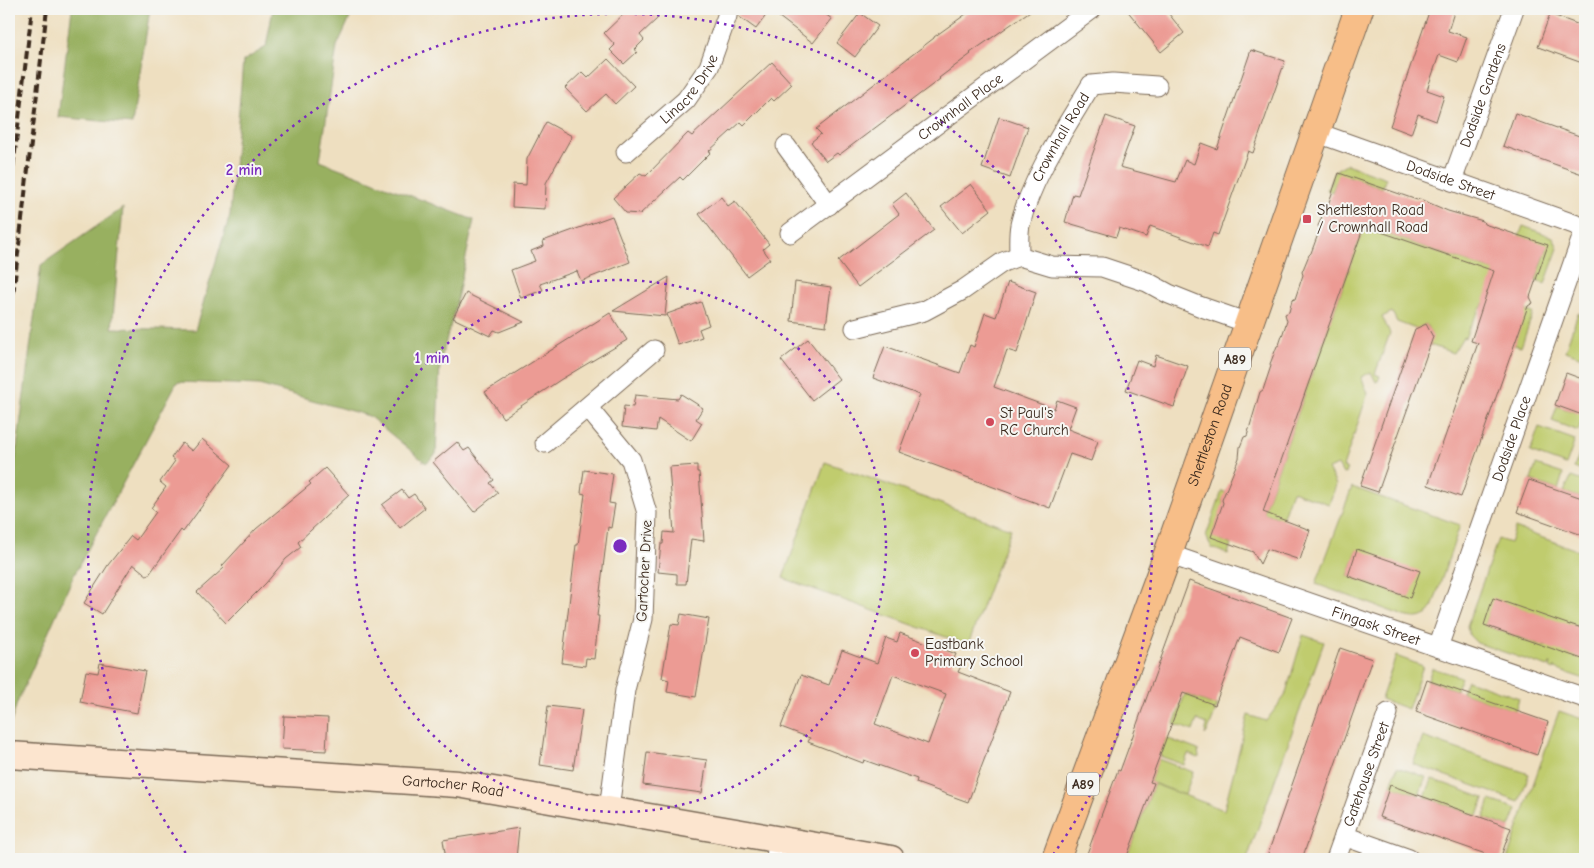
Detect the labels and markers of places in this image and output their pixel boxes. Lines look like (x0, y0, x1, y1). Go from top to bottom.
place label: Shettleston Road / Crownhall Road (1317, 201, 1428, 236)
marker: Shettleston Road / Crownhall Road (1301, 213, 1313, 225)
place label: St Paul's RC Church (1000, 404, 1069, 439)
marker: St Paul's RC Church (984, 416, 996, 428)
centre of rings (611, 537, 629, 555)
place label: Eastbank Primary School (925, 635, 1023, 670)
marker: Eastbank Primary School (909, 647, 921, 659)

